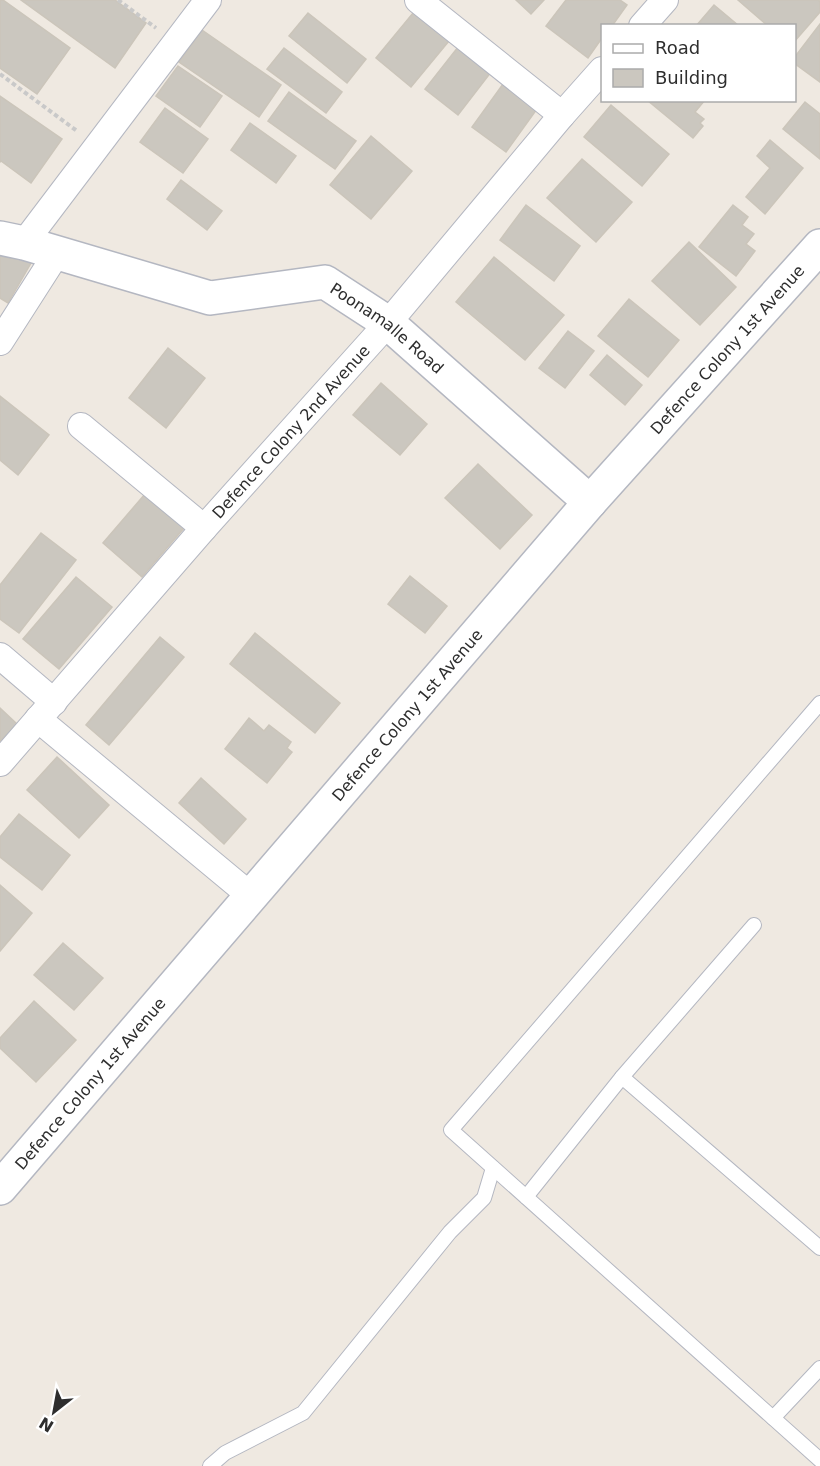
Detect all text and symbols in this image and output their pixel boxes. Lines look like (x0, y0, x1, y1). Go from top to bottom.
legend (601, 24, 796, 102)
text: Road (655, 37, 700, 58)
text: Building (655, 67, 728, 88)
street label: Defence Colony 1st Avenue (646, 261, 808, 438)
street label: Poonamalle Road (327, 279, 448, 377)
street label: Defence Colony 2nd Avenue (208, 341, 373, 522)
street label: Defence Colony 1st Avenue (328, 625, 486, 805)
street label: Defence Colony 1st Avenue (11, 993, 169, 1173)
north arrow (24, 1382, 84, 1442)
text: N (36, 1413, 57, 1436)

